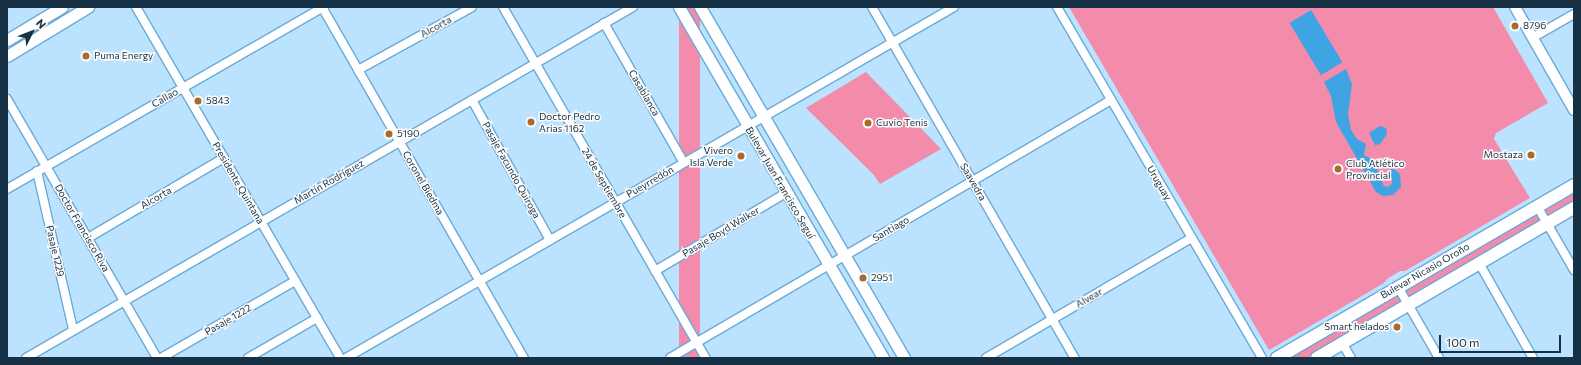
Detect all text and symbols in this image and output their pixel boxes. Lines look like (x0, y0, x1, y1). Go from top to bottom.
north arrow (12, 12, 52, 52)
street label: Alcorta (418, 14, 454, 40)
text: N (34, 16, 49, 31)
place label: 8796 (1523, 20, 1546, 32)
marker: 8796 (1510, 21, 1520, 31)
place label: Puma Energy (94, 50, 153, 62)
marker: Puma Energy (81, 51, 91, 61)
street label: Casablanca (626, 68, 662, 118)
street label: Callao (150, 86, 180, 110)
place label: 5843 (206, 95, 230, 107)
marker: 5843 (193, 96, 203, 106)
place label: Doctor Pedro Arias 1162 (539, 110, 600, 134)
marker: Doctor Pedro Arias 1162 (526, 117, 536, 127)
place label: Cuvio Tenis (876, 117, 928, 129)
marker: Cuvio Tenis (863, 118, 873, 128)
street label: Pasaje Facundo Quiroga (479, 120, 543, 220)
street label: Bulevar Juan Francisco Seguí (743, 125, 817, 241)
place label: 5190 (397, 128, 420, 140)
marker: 5190 (384, 129, 394, 139)
street label: Presidente Quintana (210, 140, 266, 226)
place label: Vivero Isla Verde (690, 144, 733, 168)
street label: 24 de Septiembre (579, 146, 629, 220)
street label: Coronel Biedma (400, 149, 446, 217)
place label: Mostaza (1484, 149, 1523, 161)
marker: Mostaza (1526, 150, 1536, 160)
marker: Vivero Isla Verde (736, 151, 746, 161)
street label: Martín Rodríguez (292, 157, 366, 207)
place label: Club Atlético Provincial (1346, 157, 1405, 180)
street label: Saavedra (957, 161, 989, 203)
street label: Uruguay (1144, 163, 1174, 203)
street label: Pueyrredón (624, 164, 676, 200)
marker: Club Atlético Provincial (1333, 164, 1343, 174)
street label: Doctor Francisco Riva (52, 182, 112, 274)
street label: Alcorta (138, 184, 174, 212)
street label: Pasaje Boyd Walker (680, 204, 762, 260)
street label: Santiago (871, 214, 911, 244)
street label: Pasaje 1229 (43, 224, 67, 278)
street label: Bulevar Nicasio Oroño (1378, 241, 1472, 301)
place label: 2951 (871, 272, 893, 284)
marker: 2951 (858, 273, 868, 283)
street label: Alvear (1073, 286, 1105, 310)
street label: Pasaje 1222 (203, 302, 253, 338)
place label: Smart helados (1324, 321, 1389, 333)
marker: Smart helados (1392, 322, 1402, 332)
scale bar (1441, 327, 1563, 353)
text: 100 m (1446, 335, 1480, 349)

